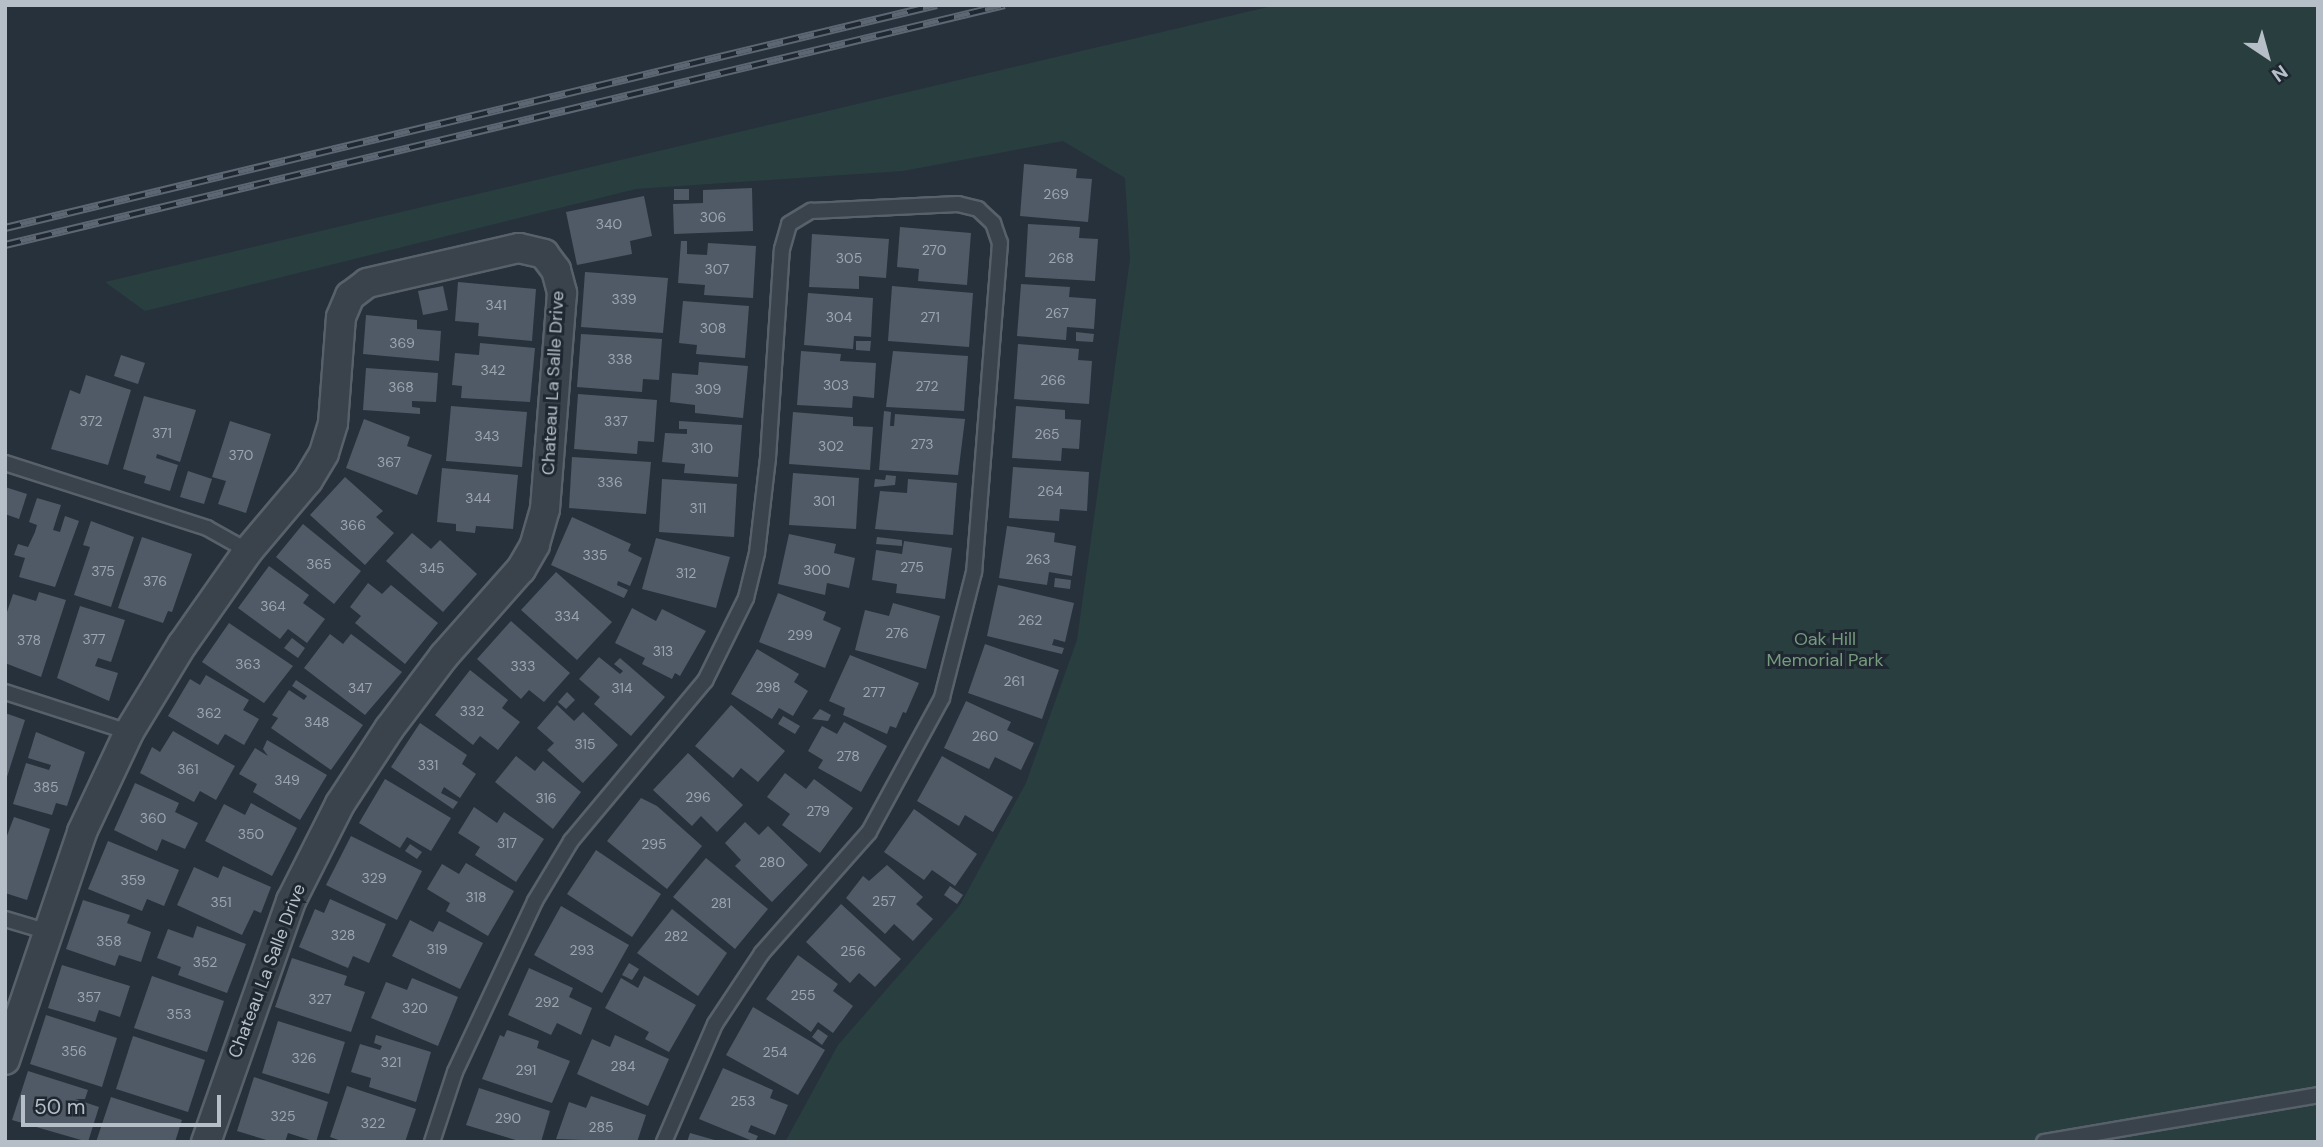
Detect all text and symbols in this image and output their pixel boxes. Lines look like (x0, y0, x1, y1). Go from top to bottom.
north arrow (2232, 21, 2302, 91)
text: N (2267, 59, 2293, 88)
house number: 269 (1043, 186, 1069, 202)
house number: 306 (700, 209, 726, 225)
house number: 340 (596, 216, 622, 232)
house number: 270 (922, 242, 946, 258)
house number: 305 (836, 250, 862, 266)
house number: 268 (1048, 250, 1074, 266)
house number: 307 (704, 261, 730, 277)
street label: Chateau La Salle Drive (537, 290, 569, 476)
house number: 339 (612, 291, 636, 307)
house number: 341 (485, 297, 507, 313)
house number: 267 (1045, 305, 1069, 321)
house number: 304 (826, 309, 852, 325)
house number: 271 (920, 309, 940, 325)
house number: 308 (700, 320, 726, 336)
house number: 369 (389, 335, 415, 351)
house number: 338 (607, 351, 633, 367)
house number: 342 (481, 362, 505, 378)
house number: 266 (1040, 372, 1066, 388)
house number: 303 (823, 377, 849, 393)
house number: 272 (915, 378, 939, 394)
house number: 368 (388, 379, 414, 395)
house number: 309 (695, 381, 721, 397)
house number: 372 (79, 413, 103, 429)
house number: 337 (604, 413, 628, 429)
house number: 371 (152, 425, 172, 441)
house number: 265 (1034, 426, 1060, 442)
house number: 343 (474, 428, 500, 444)
house number: 273 (910, 436, 934, 452)
house number: 302 (818, 438, 844, 454)
house number: 310 (691, 440, 713, 456)
house number: 370 (229, 447, 253, 463)
house number: 367 (377, 454, 401, 470)
house number: 336 (597, 474, 623, 490)
house number: 264 (1037, 483, 1063, 499)
house number: 344 (465, 490, 491, 506)
house number: 301 (813, 493, 835, 509)
house number: 311 (690, 500, 706, 516)
house number: 366 (340, 517, 366, 533)
house number: 335 (582, 547, 608, 563)
house number: 263 (1025, 551, 1051, 567)
house number: 365 (306, 556, 332, 572)
house number: 275 (900, 559, 924, 575)
house number: 345 (419, 560, 445, 576)
house number: 300 (803, 562, 831, 578)
house number: 375 (91, 563, 115, 579)
house number: 312 (676, 565, 696, 581)
house number: 376 (143, 573, 167, 589)
house number: 364 (260, 598, 286, 614)
house number: 334 (554, 608, 580, 624)
house number: 262 (1018, 612, 1042, 628)
house number: 276 (885, 625, 909, 641)
house number: 299 (787, 627, 813, 643)
park label: Oak Hill Memorial Park (1766, 629, 1884, 672)
house number: 377 (83, 631, 105, 647)
house number: 378 (17, 632, 41, 648)
house number: 313 (653, 643, 673, 659)
house number: 363 (235, 656, 261, 672)
house number: 333 (511, 658, 535, 674)
house number: 261 (1003, 673, 1025, 689)
house number: 298 (756, 679, 780, 695)
house number: 347 (348, 680, 372, 696)
house number: 314 (612, 680, 632, 696)
house number: 277 (863, 684, 885, 700)
house number: 332 (460, 703, 484, 719)
house number: 362 (197, 705, 221, 721)
house number: 348 (304, 714, 330, 730)
house number: 260 (972, 728, 998, 744)
house number: 315 (575, 736, 595, 752)
house number: 278 (836, 748, 860, 764)
house number: 331 (418, 757, 438, 773)
house number: 361 (177, 761, 199, 777)
house number: 349 (274, 772, 300, 788)
house number: 385 (33, 779, 59, 795)
house number: 296 (685, 789, 711, 805)
house number: 316 (535, 790, 557, 806)
house number: 279 (806, 803, 830, 819)
house number: 360 (140, 810, 166, 826)
house number: 350 (238, 826, 264, 842)
house number: 317 (497, 835, 517, 851)
house number: 295 (641, 836, 667, 852)
house number: 280 (759, 854, 785, 870)
house number: 329 (362, 870, 386, 886)
house number: 359 (120, 872, 146, 888)
street label: Chateau La Salle Drive (224, 881, 310, 1061)
house number: 318 (466, 889, 486, 905)
house number: 257 (872, 893, 896, 909)
house number: 351 (210, 894, 232, 910)
house number: 281 (711, 895, 731, 911)
house number: 328 (331, 927, 355, 943)
house number: 282 (664, 928, 688, 944)
house number: 358 (96, 933, 122, 949)
house number: 319 (426, 941, 448, 957)
house number: 293 (570, 942, 594, 958)
house number: 256 (840, 943, 866, 959)
house number: 352 (193, 954, 217, 970)
house number: 255 (790, 987, 816, 1003)
house number: 357 (77, 989, 101, 1005)
house number: 327 (308, 991, 332, 1007)
house number: 292 (535, 994, 559, 1010)
house number: 320 (402, 1000, 428, 1016)
house number: 353 (166, 1006, 192, 1022)
house number: 356 (61, 1043, 87, 1059)
house number: 254 (762, 1044, 788, 1060)
house number: 326 (291, 1050, 317, 1066)
house number: 321 (381, 1054, 401, 1070)
house number: 284 (611, 1058, 635, 1074)
house number: 291 (516, 1062, 536, 1078)
scale bar (24, 1080, 224, 1124)
text: 50 m (34, 1093, 85, 1121)
house number: 253 (731, 1093, 755, 1109)
house number: 325 (271, 1108, 295, 1124)
house number: 290 (495, 1110, 521, 1126)
house number: 322 (361, 1115, 385, 1131)
house number: 285 (589, 1119, 613, 1135)

